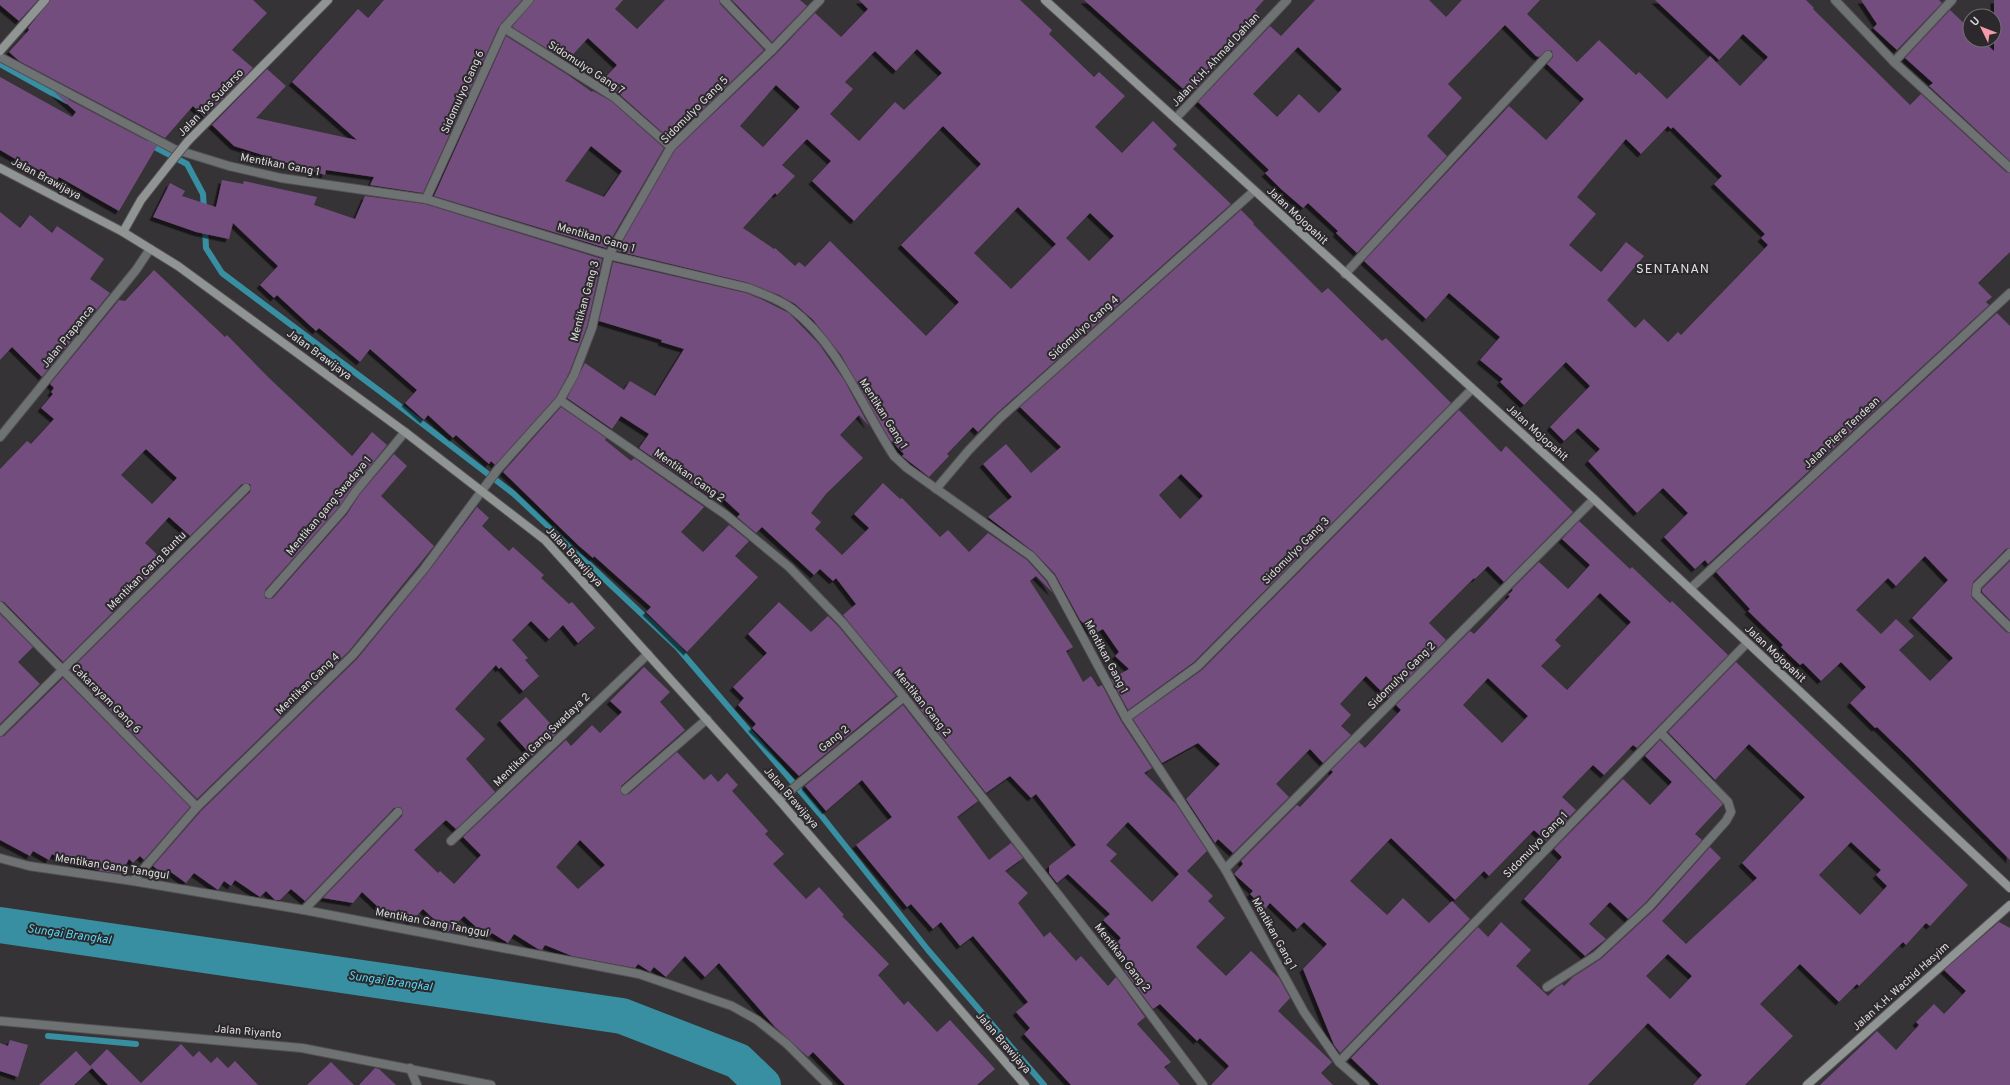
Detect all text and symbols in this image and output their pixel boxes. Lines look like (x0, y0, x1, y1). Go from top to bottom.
north arrow (1962, 8, 2002, 48)
street label: Jalan K.H. Ahmad Dahlan (1169, 10, 1263, 110)
text: U (1968, 14, 1983, 30)
street label: Sidomulyo Gang 7 (545, 38, 627, 98)
street label: Sidomulyo Gang 6 (438, 48, 488, 136)
street label: Jalan Yos Sudarso (175, 66, 247, 140)
street label: Sidomulyo Gang 5 (658, 73, 732, 147)
street label: Mentikan Gang 1 (239, 150, 321, 180)
street label: Jalan Brawijaya (9, 155, 84, 203)
street label: Jalan Mojopahit (1263, 184, 1331, 248)
street label: Mentikan Gang 1 (555, 220, 637, 256)
street label: Mentikan Gang 3 (567, 259, 603, 343)
district label: SENTANAN (1636, 262, 1710, 278)
street label: Sidomulyo Gang 4 (1046, 293, 1122, 363)
street label: Jalan Prapanca (39, 303, 98, 371)
street label: Jalan Brawijaya (284, 327, 355, 383)
street label: Mentikan Gang 1 (856, 376, 910, 452)
street label: Jalan Piere Tendean (1801, 394, 1883, 472)
street label: Jalan Mojopahit (1503, 402, 1571, 464)
street label: Mentikan Gang 2 (651, 446, 727, 506)
street label: Mentikan gang Swadaya 1 (283, 454, 375, 558)
street label: Sidomulyo Gang 3 (1259, 514, 1333, 588)
street label: Jalan Brawijaya (543, 524, 606, 590)
street label: Mentikan Gang Buntu (105, 529, 189, 613)
street label: Mentikan Gang 1 (1081, 618, 1131, 696)
street label: Jalan Mojopahit (1741, 622, 1809, 686)
street label: Sidomulyo Gang 2 (1365, 639, 1439, 713)
street label: Mentikan Gang 4 (273, 650, 343, 718)
street label: Cakarayam Gang 6 (68, 661, 144, 737)
street label: Mentikan Gang 2 (890, 666, 954, 740)
street label: Mentikan Gang Swadaya 2 (491, 690, 593, 790)
street label: Gang 2 (816, 722, 852, 756)
street label: Jalan Brawijaya (760, 764, 822, 832)
street label: Sidomulyo Gang 1 (1501, 809, 1571, 881)
street label: Mentikan Gang Tanggul (54, 851, 170, 883)
street label: Mentikan Gang 1 (1248, 895, 1300, 973)
street label: Mentikan Gang Tanggul (374, 905, 490, 941)
water label: Sungai Brangkal (26, 921, 113, 949)
street label: Mentikan Gang 2 (1091, 921, 1153, 995)
street label: Jalan K.H. Wachid Hasyim (1850, 940, 1952, 1034)
water label: Sungai Brangkal (347, 968, 434, 996)
street label: Jalan Brawijaya (972, 1009, 1034, 1077)
street label: Jalan Riyanto (214, 1022, 282, 1042)

